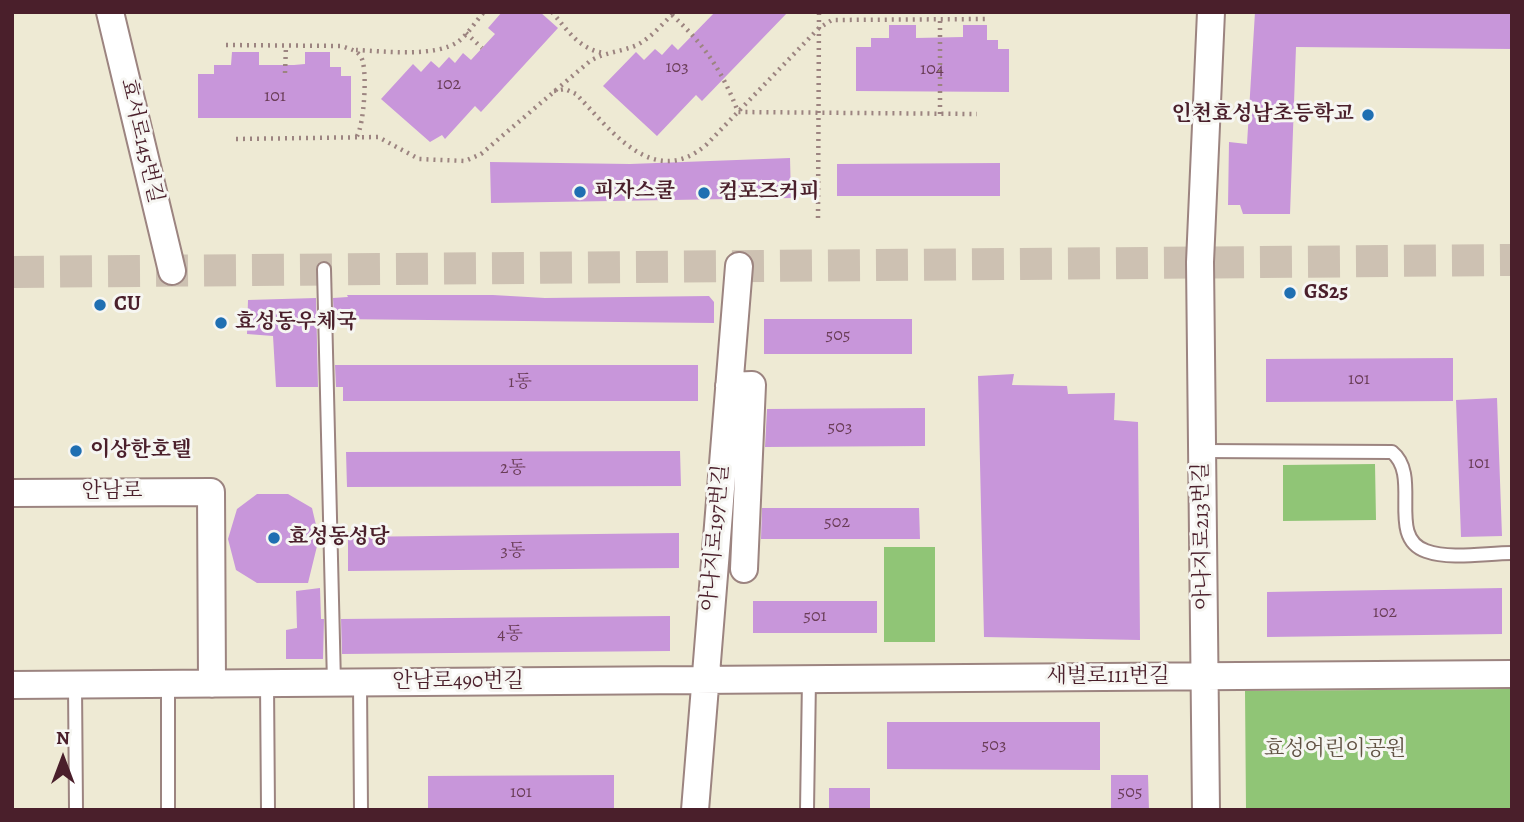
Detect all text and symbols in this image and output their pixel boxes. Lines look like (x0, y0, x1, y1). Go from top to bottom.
house number: 103 (665, 57, 689, 79)
house number: 104 (920, 59, 944, 81)
house number: 102 (437, 74, 461, 96)
street label: 효서로145번길 (114, 76, 168, 206)
house number: 101 (264, 86, 286, 108)
place label: 인천효성남초등학교 (1171, 102, 1354, 128)
marker: 인천효성남초등학교 (1360, 107, 1376, 123)
place label: 피자스쿨 (594, 179, 675, 205)
place label: 컴포즈커피 (718, 180, 819, 206)
marker: 피자스쿨 (572, 184, 588, 200)
marker: 컴포즈커피 (696, 185, 712, 201)
place label: GS25 (1304, 280, 1348, 306)
marker: GS25 (1282, 285, 1298, 301)
place label: CU (114, 292, 141, 318)
marker: CU (92, 297, 108, 313)
place label: 효성동우체국 (235, 310, 357, 336)
marker: 효성동우체국 (213, 315, 229, 331)
house number: 505 (825, 325, 851, 347)
house number: 101 (1348, 369, 1370, 391)
house number: 1동 (508, 372, 532, 394)
house number: 503 (828, 417, 852, 439)
place label: 이상한호텔 (90, 438, 191, 464)
marker: 이상한호텔 (68, 443, 84, 459)
house number: 101 (1468, 453, 1490, 475)
house number: 2동 (500, 458, 526, 480)
street label: 아나지로213번길 (1189, 462, 1217, 610)
street label: 아나지로197번길 (697, 464, 735, 612)
street label: 안남로 (82, 479, 142, 505)
house number: 502 (824, 512, 850, 534)
place label: 효성동성당 (288, 525, 389, 551)
marker: 효성동성당 (266, 530, 282, 546)
house number: 3동 (501, 541, 525, 563)
house number: 102 (1373, 602, 1397, 624)
house number: 501 (803, 606, 827, 628)
house number: 4동 (497, 624, 523, 646)
street label: 새벌로111번길 (1047, 664, 1169, 690)
street label: 안남로490번길 (392, 669, 524, 695)
north arrow (28, 724, 98, 794)
text: N (56, 725, 70, 751)
house number: 503 (982, 735, 1006, 757)
park label: 효성어린이공원 (1264, 737, 1406, 763)
house number: 101 (510, 782, 532, 804)
house number: 505 (1117, 782, 1143, 804)

